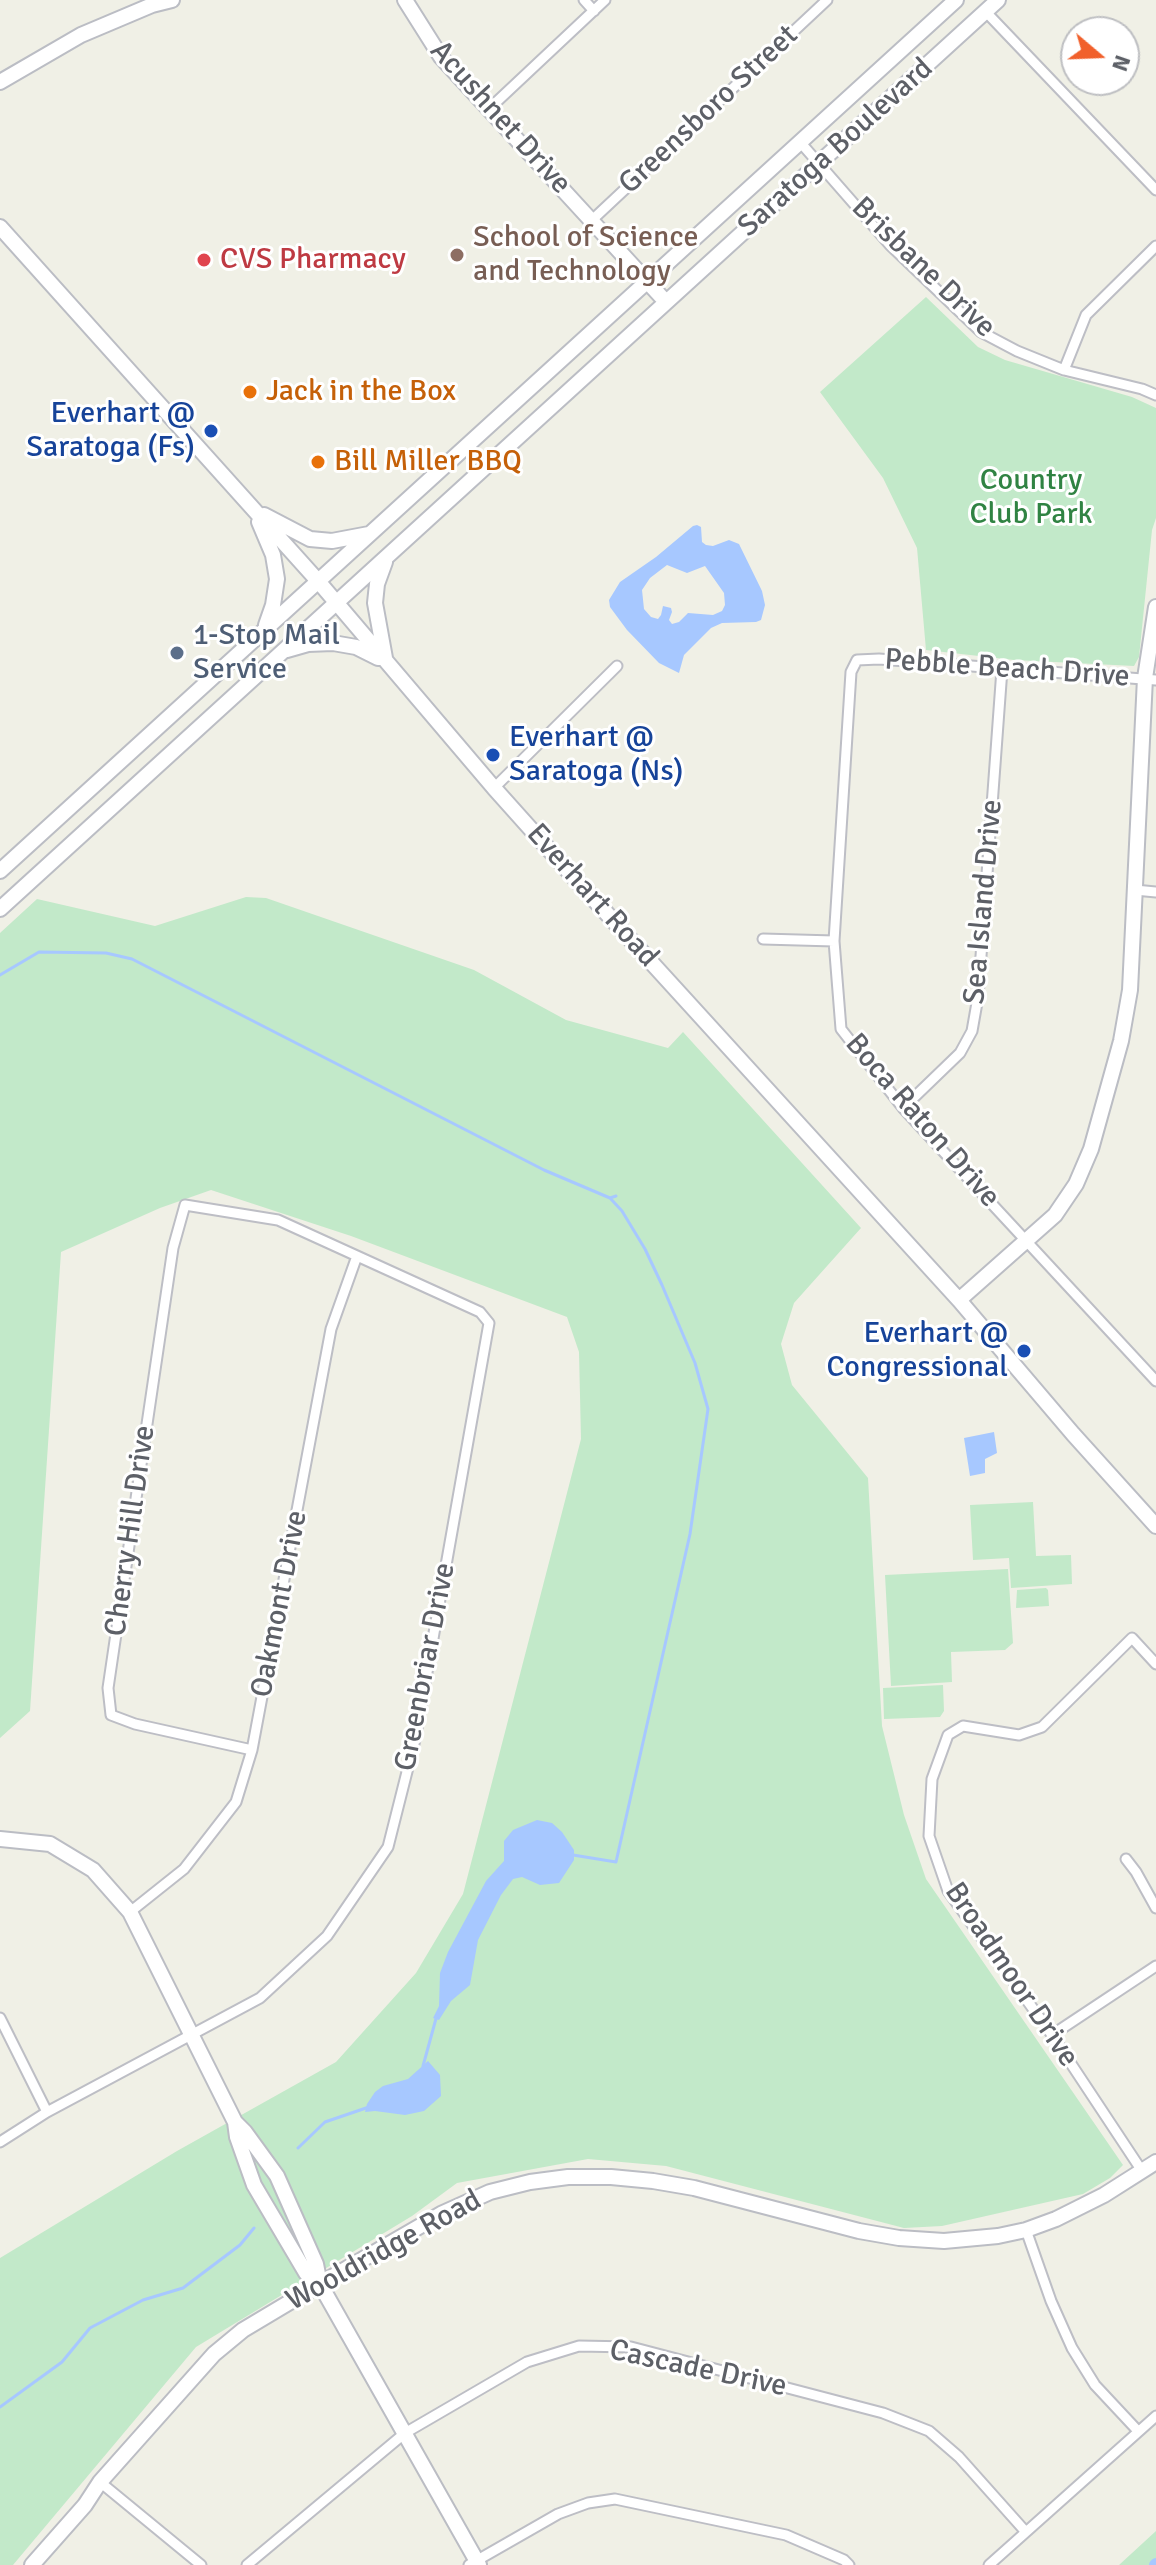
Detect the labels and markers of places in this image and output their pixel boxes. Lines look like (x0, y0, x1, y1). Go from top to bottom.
place label: School of Science and Technology (473, 220, 698, 290)
place label: CVS Pharmacy (220, 242, 406, 278)
marker: School of Science and Technology (448, 246, 466, 264)
marker: CVS Pharmacy (195, 251, 213, 269)
place label: Jack in the Box (266, 374, 456, 410)
marker: Jack in the Box (241, 383, 259, 401)
place label: Everhart @ Saratoga (Fs) (26, 396, 195, 466)
marker: Everhart @ Saratoga (Fs) (202, 422, 220, 440)
place label: Bill Miller BBQ (334, 444, 522, 480)
marker: Bill Miller BBQ (309, 453, 327, 471)
place label: 1-Stop Mail Service (193, 618, 340, 688)
marker: 1-Stop Mail Service (168, 644, 186, 662)
place label: Everhart @ Saratoga (Ns) (509, 720, 683, 790)
marker: Everhart @ Saratoga (Ns) (484, 746, 502, 764)
place label: Everhart @ Congressional (826, 1316, 1008, 1386)
marker: Everhart @ Congressional (1015, 1342, 1033, 1360)

